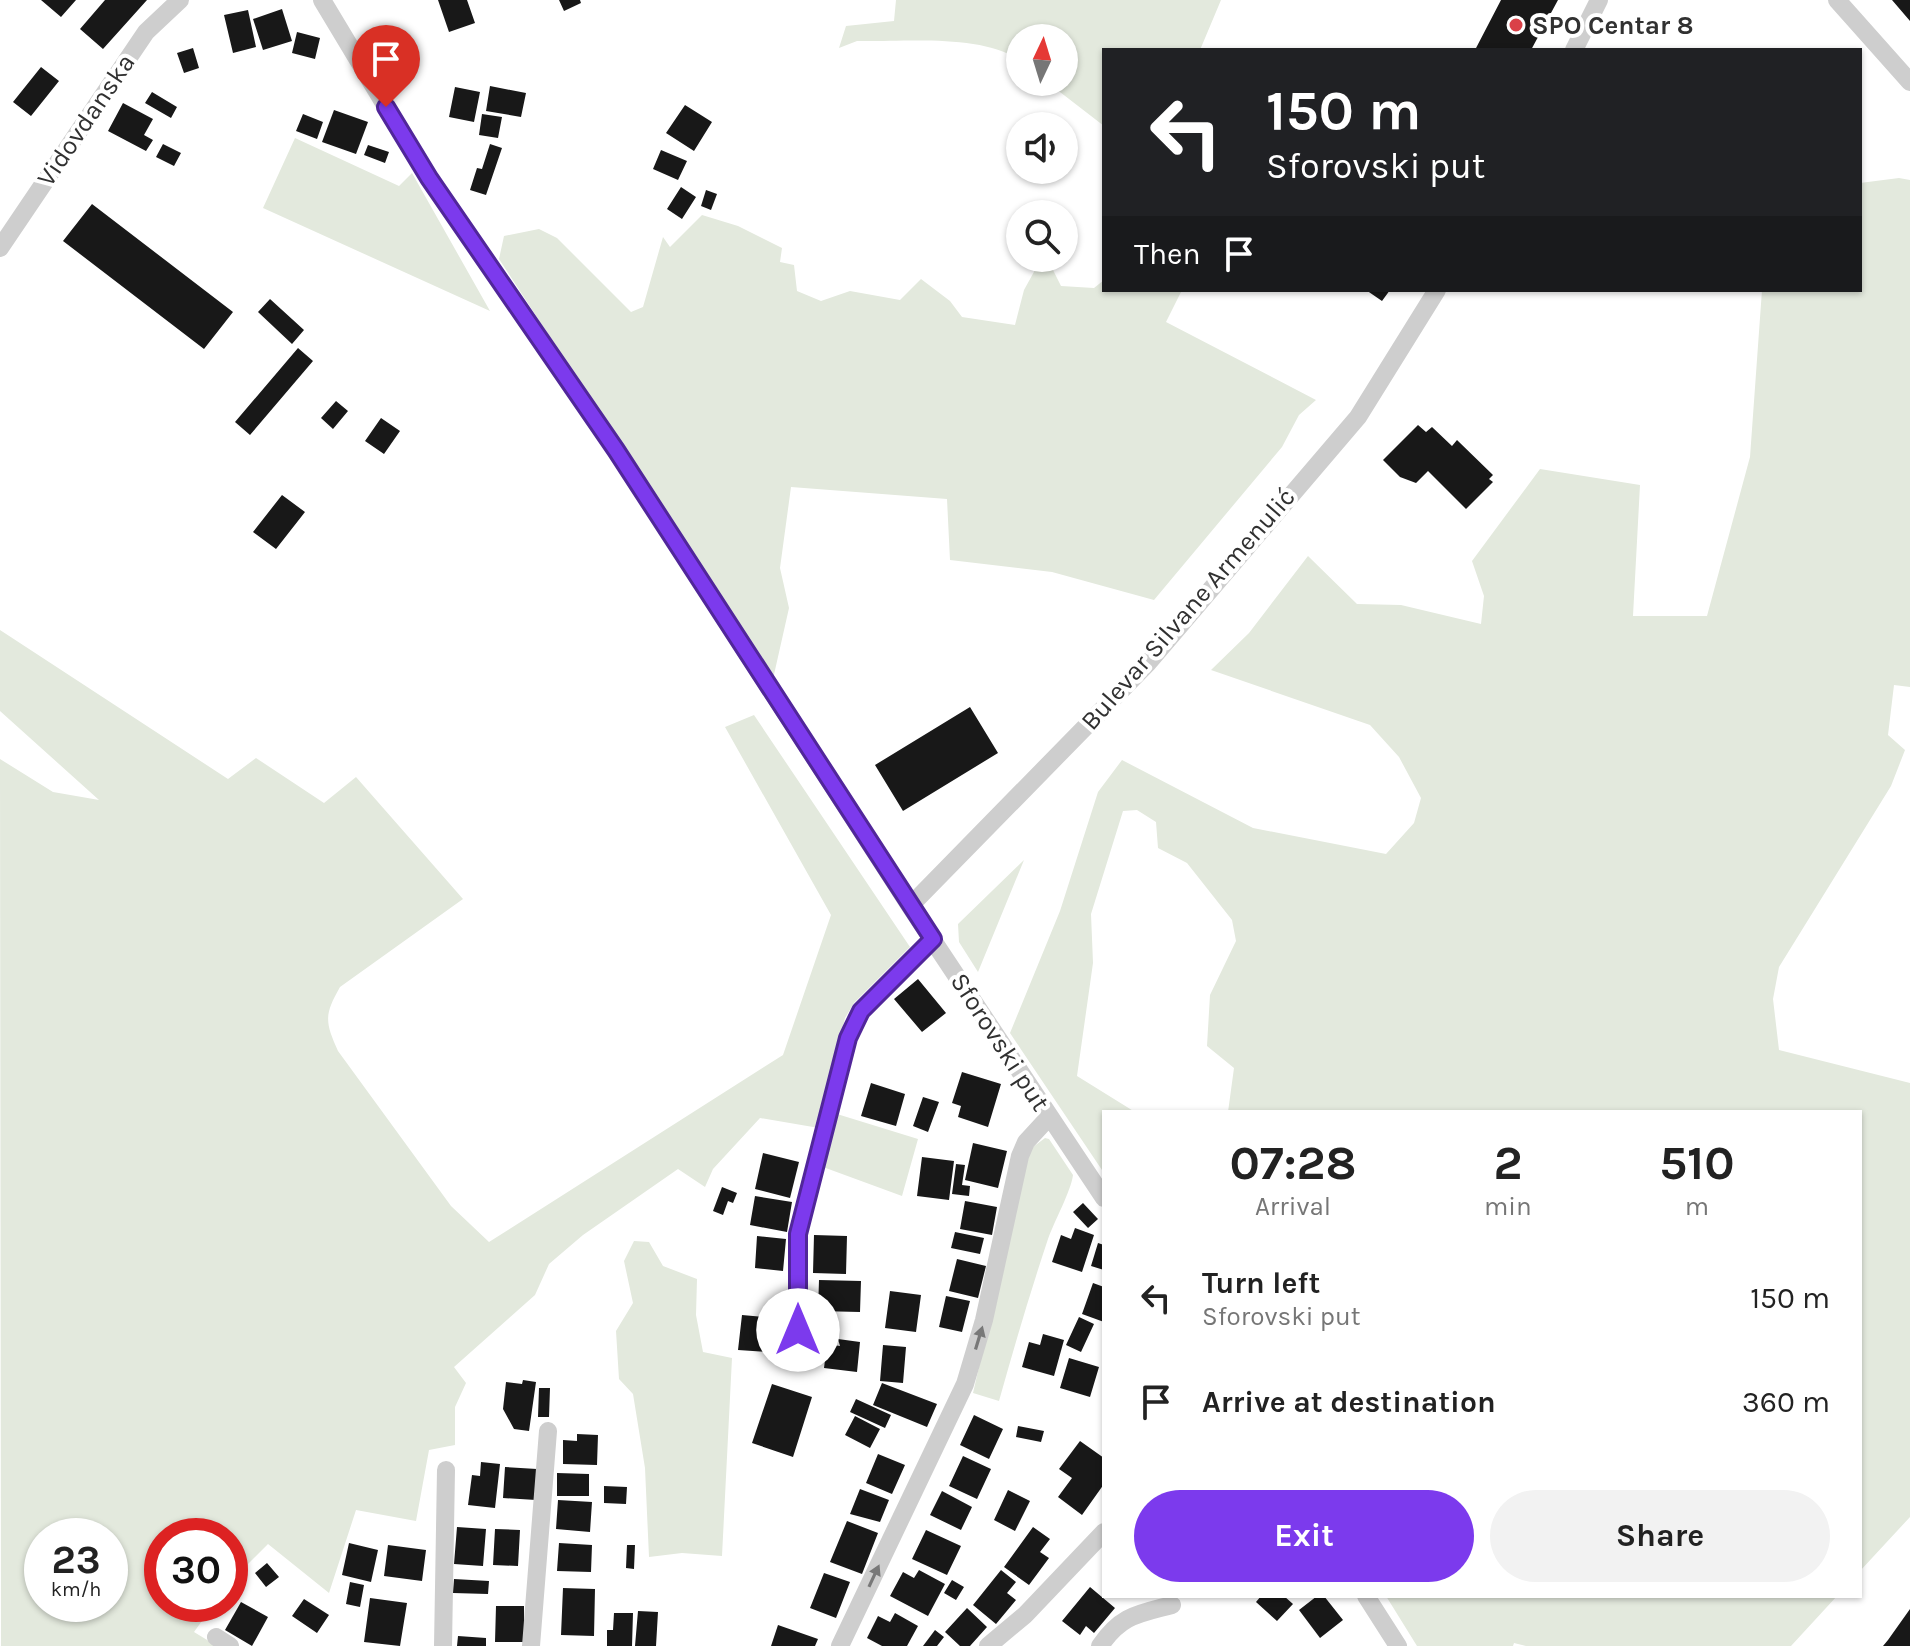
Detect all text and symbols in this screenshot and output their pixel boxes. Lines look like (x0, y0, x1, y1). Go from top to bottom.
place label: SPO Centar 8 (1532, 10, 1694, 41)
marker: SPO Centar 8 (1507, 16, 1525, 34)
north arrow (1006, 24, 1078, 96)
map controls (1006, 24, 1078, 272)
pin (352, 25, 420, 107)
icon: arrive (364, 37, 408, 81)
street label: Vidovdanska (30, 48, 142, 192)
text: 150 m (1266, 78, 1421, 143)
icon: left (1134, 80, 1238, 184)
button: sound (1006, 112, 1078, 184)
text: Sforovski put (1266, 145, 1485, 187)
button: search (1006, 200, 1078, 272)
icon: arrive (1217, 232, 1261, 276)
text: Then (1134, 236, 1201, 272)
street label: Bulevar Silvane Armenulić (1074, 482, 1302, 736)
street label: Sforovski put (944, 967, 1056, 1117)
text: 07:28 (1229, 1135, 1357, 1191)
text: 2 (1493, 1135, 1522, 1191)
text: 510 (1659, 1135, 1735, 1191)
text: Arrival (1255, 1191, 1331, 1222)
text: min (1484, 1191, 1532, 1222)
text: m (1685, 1191, 1709, 1222)
text: Turn left (1202, 1265, 1320, 1301)
icon: left (1134, 1276, 1178, 1320)
text: 150 m (1750, 1280, 1830, 1316)
position arrow (756, 1288, 840, 1372)
text: Sforovski put (1202, 1301, 1360, 1332)
one-way arrow (973, 1326, 986, 1350)
icon: arrive (1134, 1380, 1178, 1424)
text: Arrive at destination (1202, 1384, 1496, 1420)
text: 360 m (1742, 1384, 1830, 1420)
button: Exit (1134, 1490, 1474, 1582)
button: Share (1490, 1490, 1830, 1582)
speed limit sign: 30 (144, 1518, 248, 1622)
text: 23 (51, 1536, 101, 1583)
one-way arrow (867, 1564, 881, 1587)
text: km/h (51, 1578, 101, 1601)

